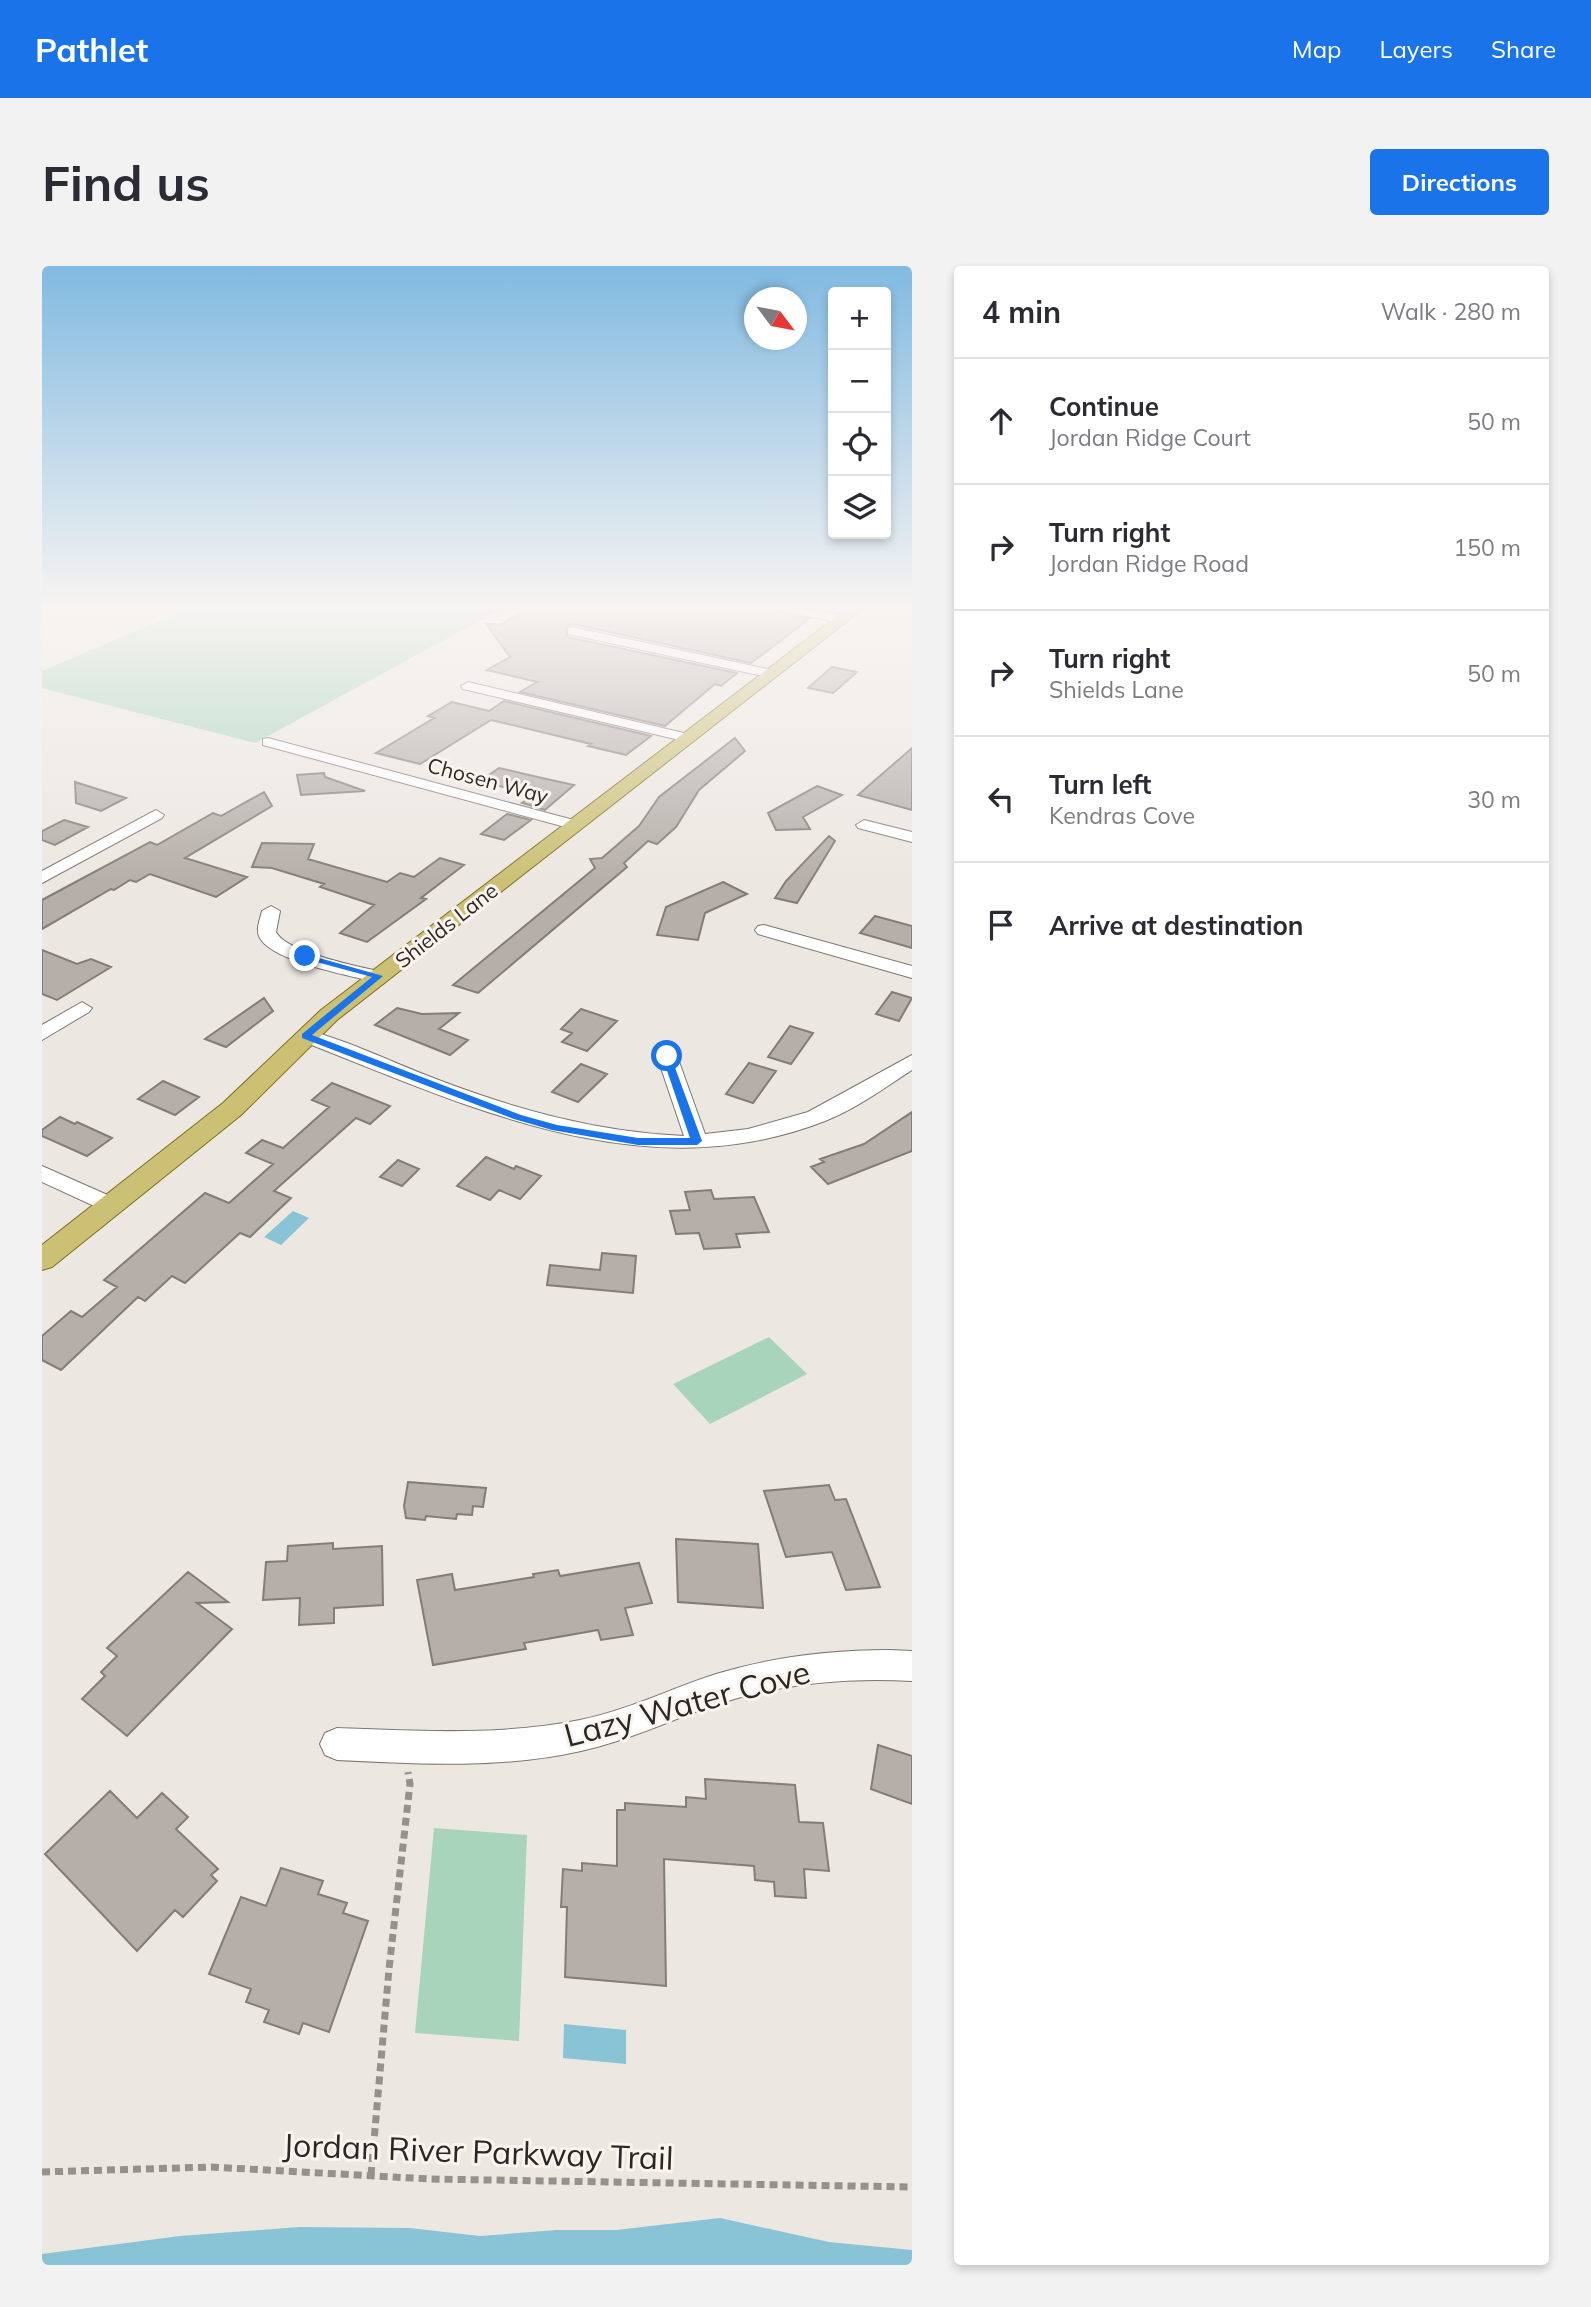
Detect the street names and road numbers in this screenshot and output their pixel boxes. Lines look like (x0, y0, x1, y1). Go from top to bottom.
street label: Chosen Way (425, 751, 551, 809)
street label: Shields Lane (389, 877, 503, 973)
street label: Lazy Water Cove (560, 1651, 814, 1755)
street label: Jordan River Parkway Trail (282, 2124, 674, 2178)

